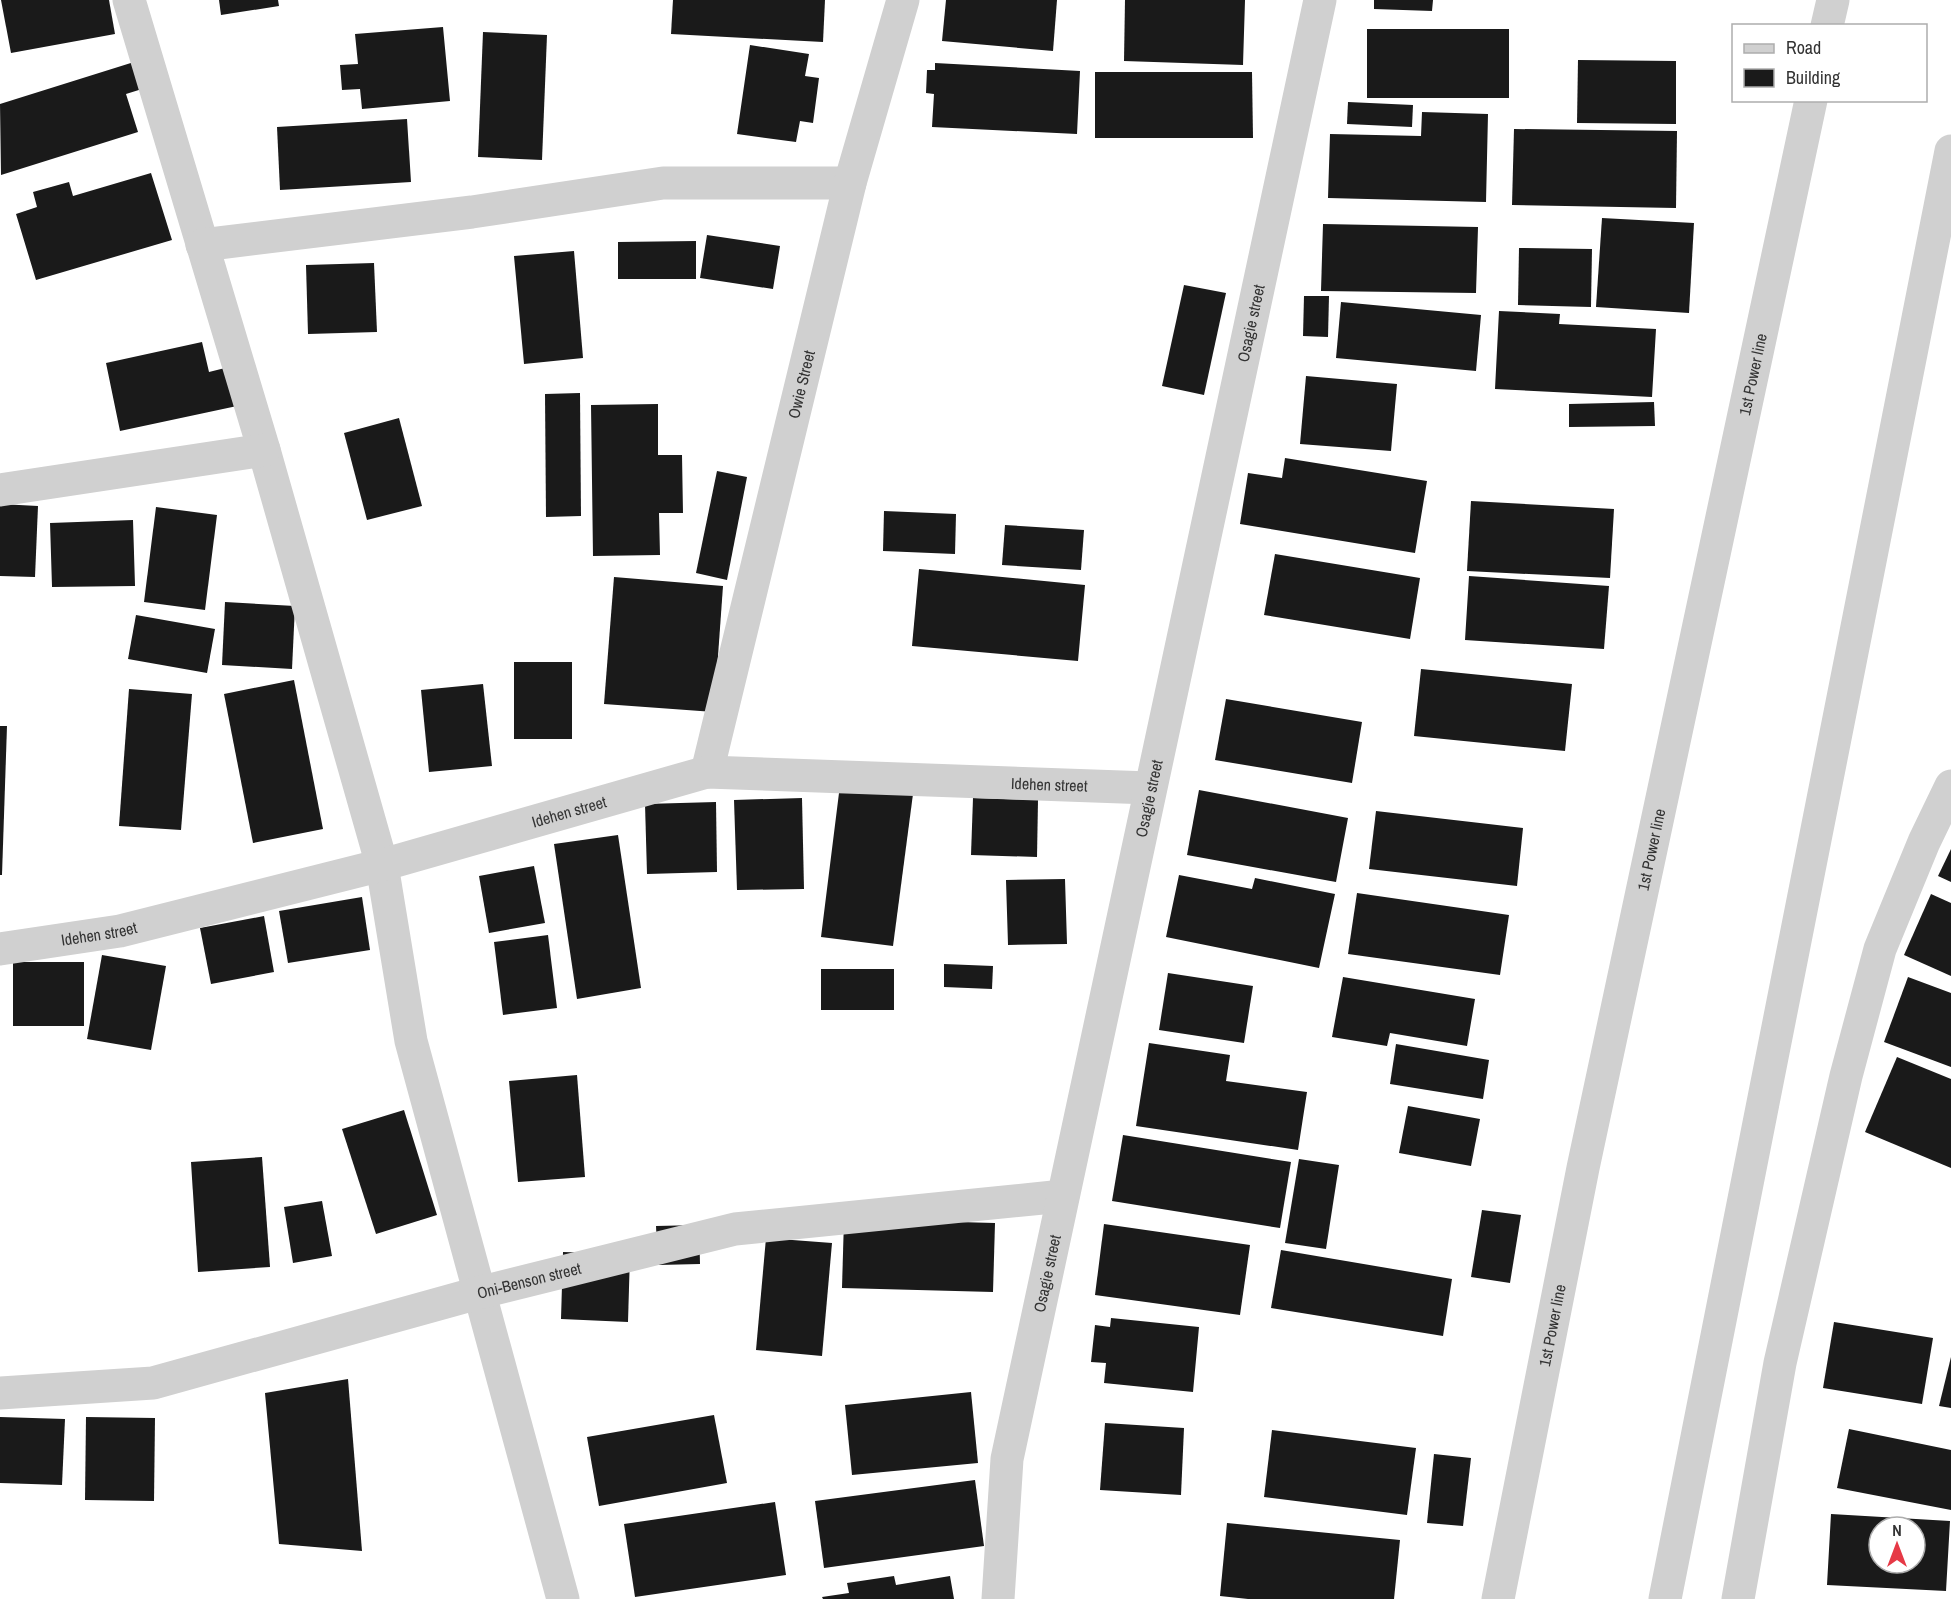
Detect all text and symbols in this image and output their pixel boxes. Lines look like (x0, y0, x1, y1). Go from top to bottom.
legend (1732, 24, 1927, 102)
text: Road (1786, 35, 1821, 60)
text: Building (1786, 65, 1841, 90)
street label: Osagie street (1232, 282, 1270, 364)
street label: 1st Power line (1733, 331, 1772, 417)
street label: Owie Street (782, 348, 820, 421)
street label: Osagie street (1130, 757, 1168, 839)
street label: Idehen street (1011, 772, 1088, 797)
street label: Idehen street (529, 790, 609, 833)
street label: 1st Power line (1632, 806, 1670, 892)
street label: Idehen street (59, 916, 139, 951)
street label: Osagie street (1028, 1232, 1066, 1314)
street label: Oni-Benson street (475, 1257, 584, 1304)
street label: 1st Power line (1533, 1282, 1571, 1368)
north arrow (1867, 1515, 1927, 1575)
text: N (1892, 1519, 1902, 1541)

